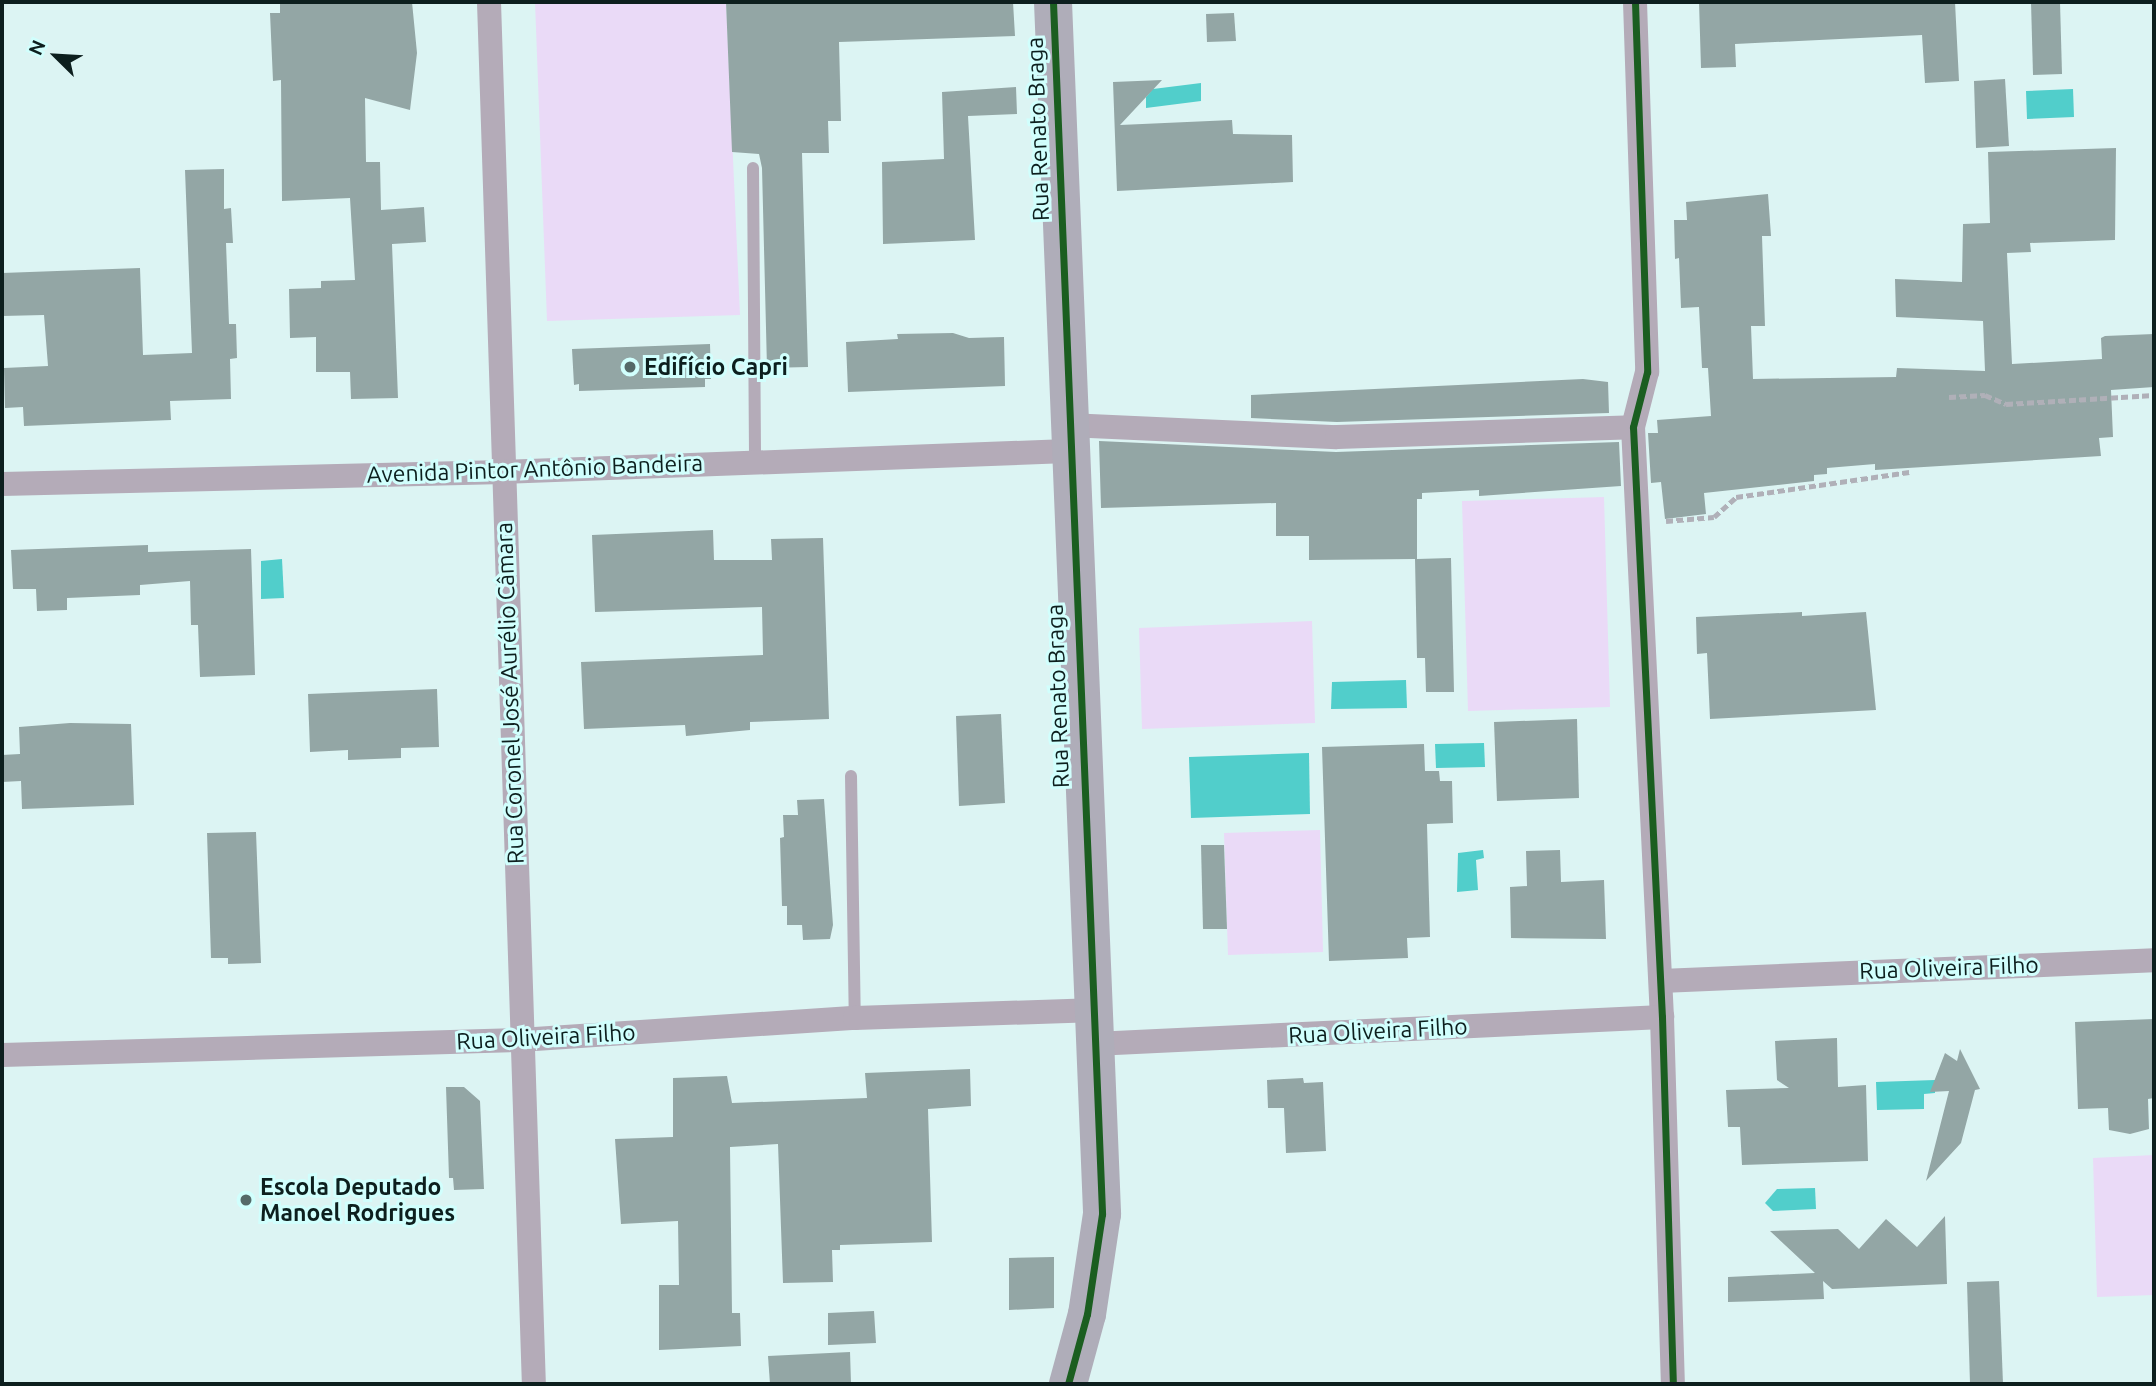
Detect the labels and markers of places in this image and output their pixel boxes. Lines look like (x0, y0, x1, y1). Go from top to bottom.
place label: Edifício Capri (644, 353, 788, 381)
marker: Edifício Capri (622, 359, 638, 375)
place label: Escola Deputado Manoel Rodrigues (260, 1173, 455, 1227)
marker: Escola Deputado Manoel Rodrigues (238, 1192, 254, 1208)

